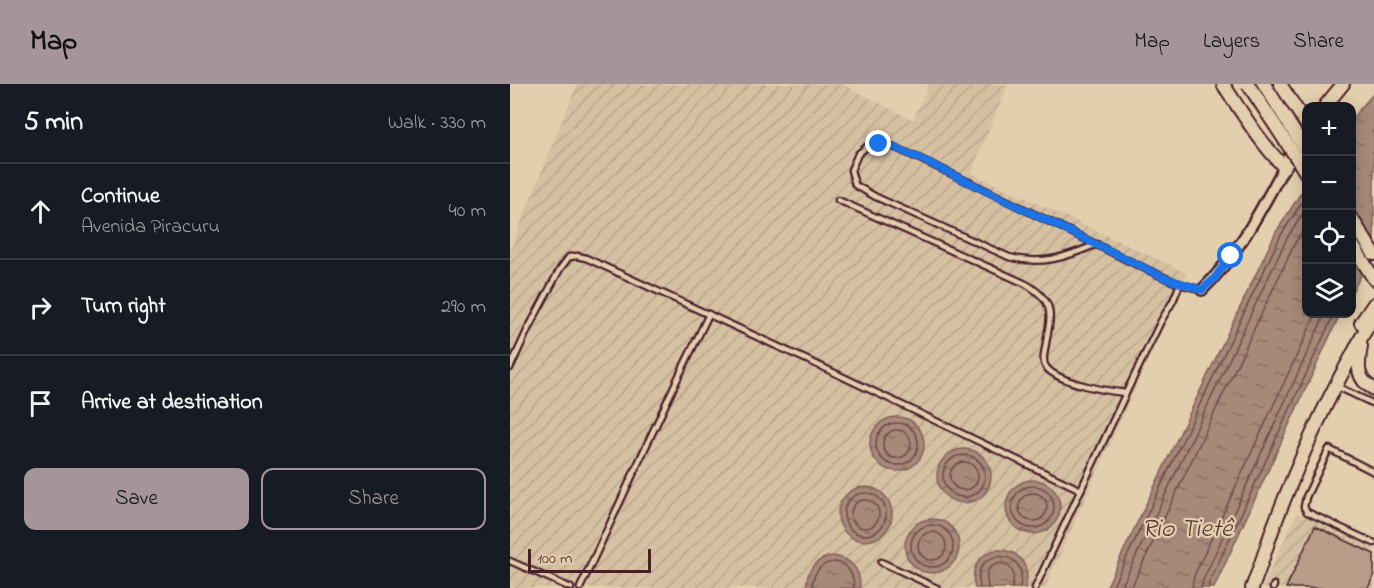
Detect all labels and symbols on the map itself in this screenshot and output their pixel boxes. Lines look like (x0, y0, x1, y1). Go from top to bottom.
route end (865, 130, 891, 156)
route start (1217, 242, 1243, 268)
water label: Rio Tietê (1142, 511, 1235, 549)
scale bar (528, 546, 651, 574)

